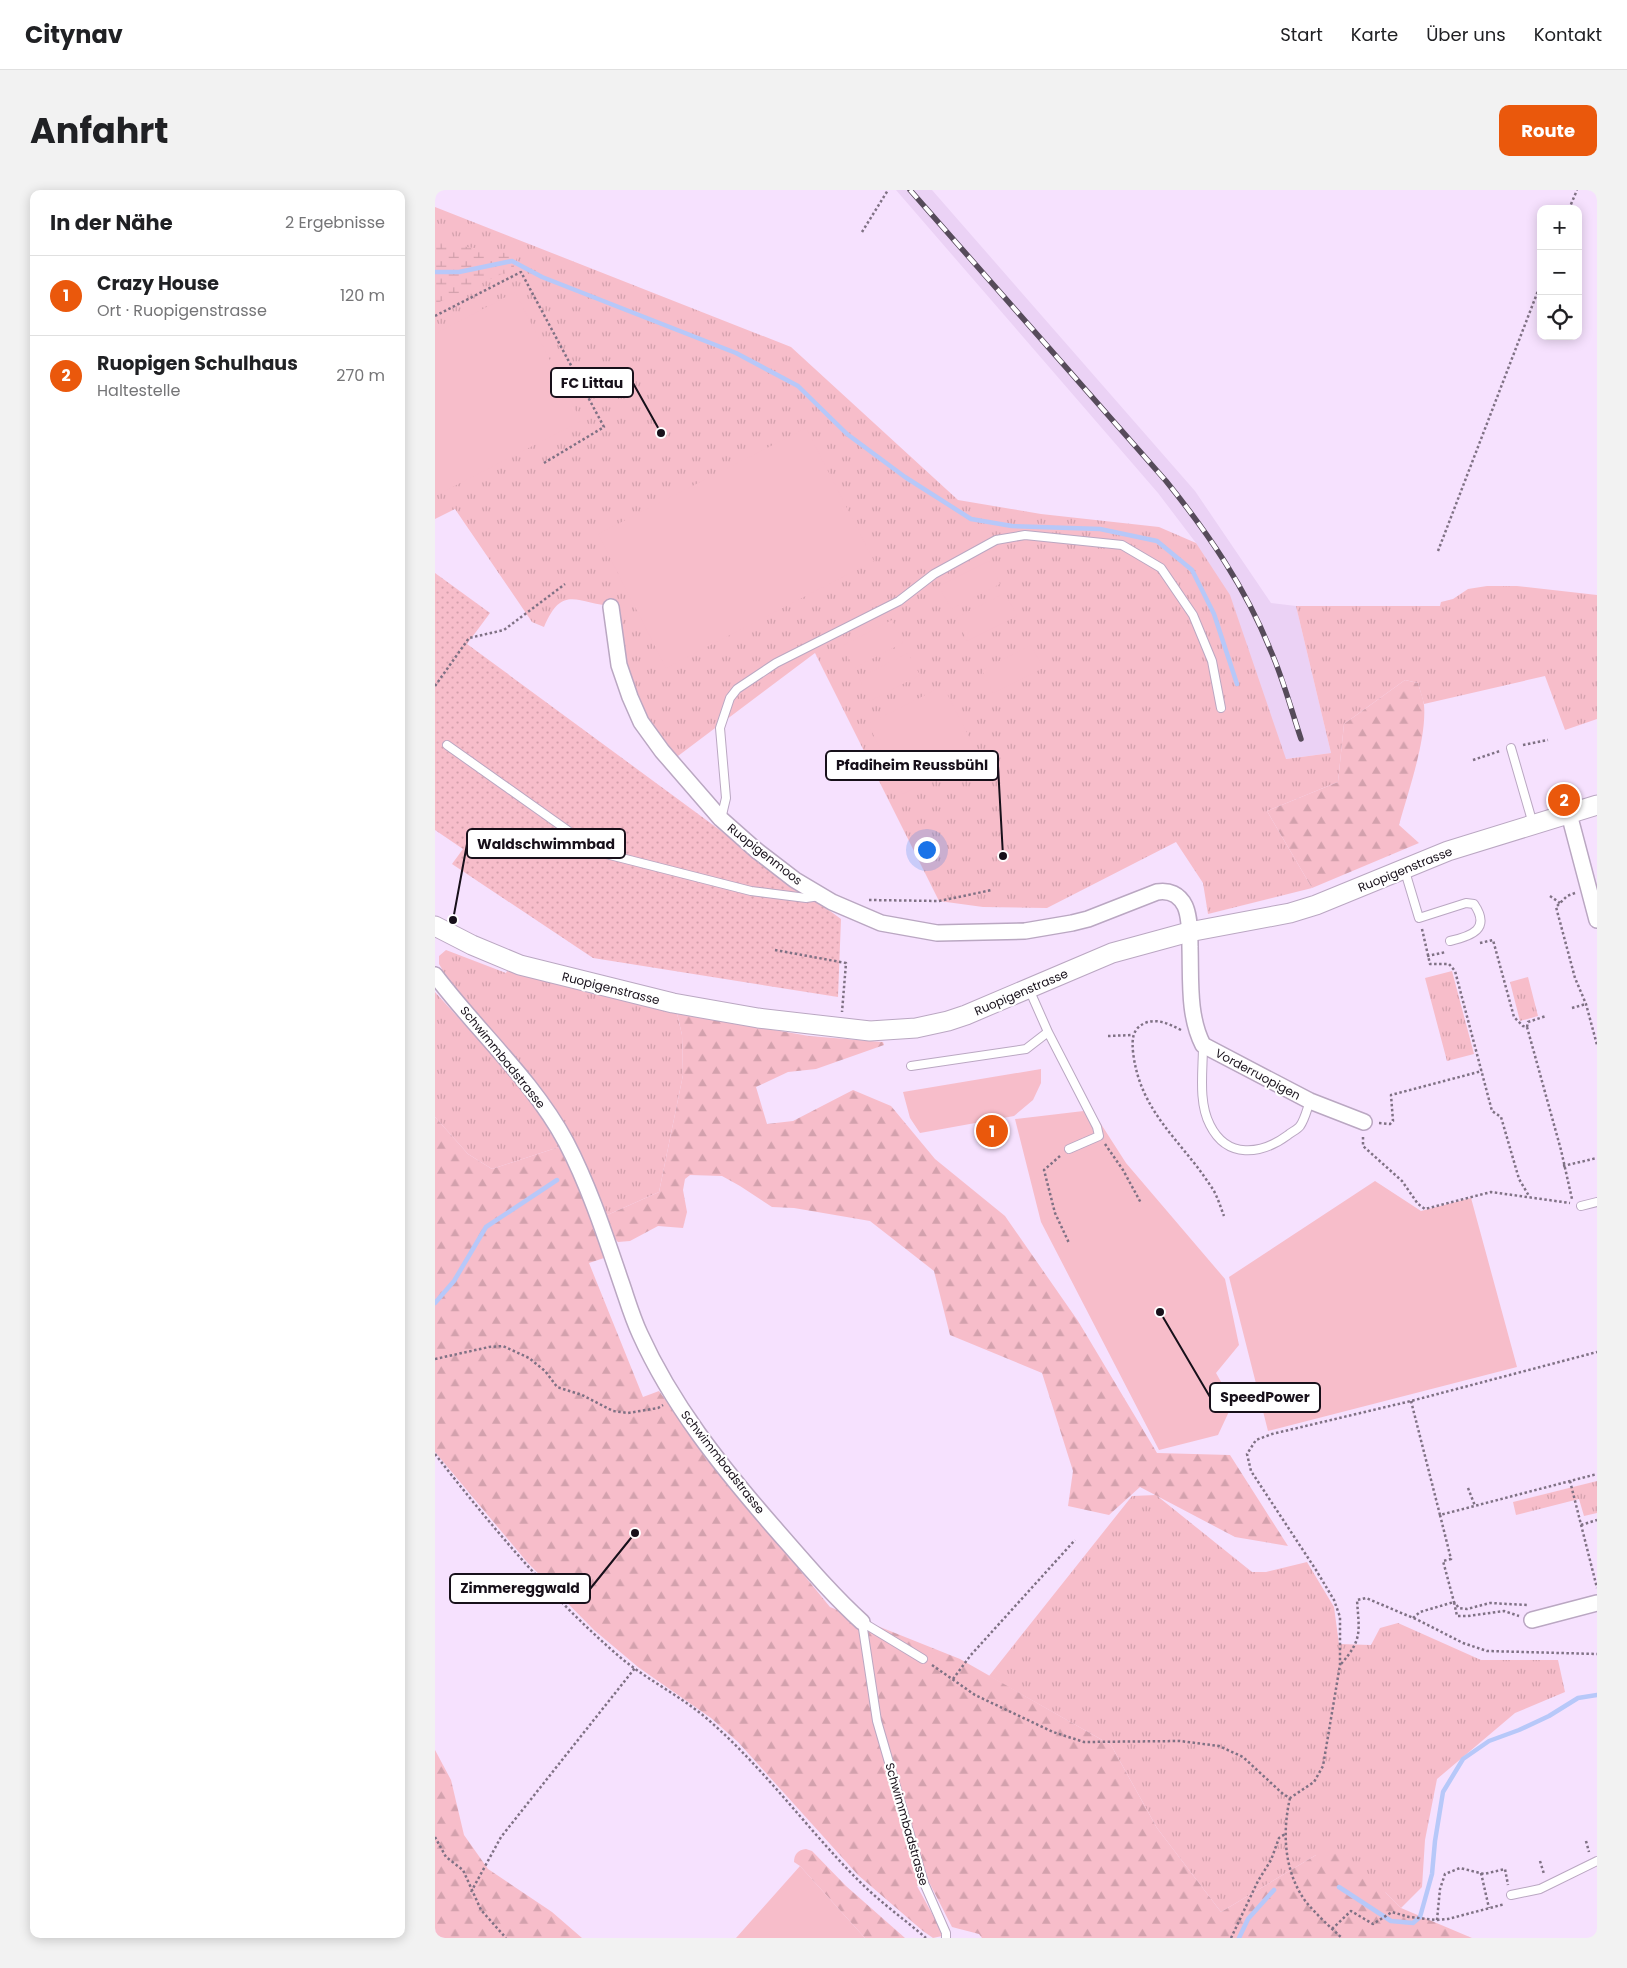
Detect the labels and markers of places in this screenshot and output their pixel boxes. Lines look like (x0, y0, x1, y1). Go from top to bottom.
callout: FC Littau (551, 368, 633, 397)
callout: Pfadiheim Reussbühl (826, 751, 998, 780)
pin: 2 (1548, 781, 1580, 819)
callout: Waldschwimmbad (467, 829, 625, 858)
pin: 1 (976, 1112, 1008, 1150)
callout: SpeedPower (1210, 1383, 1320, 1412)
callout: Zimmereggwald (450, 1574, 590, 1603)

